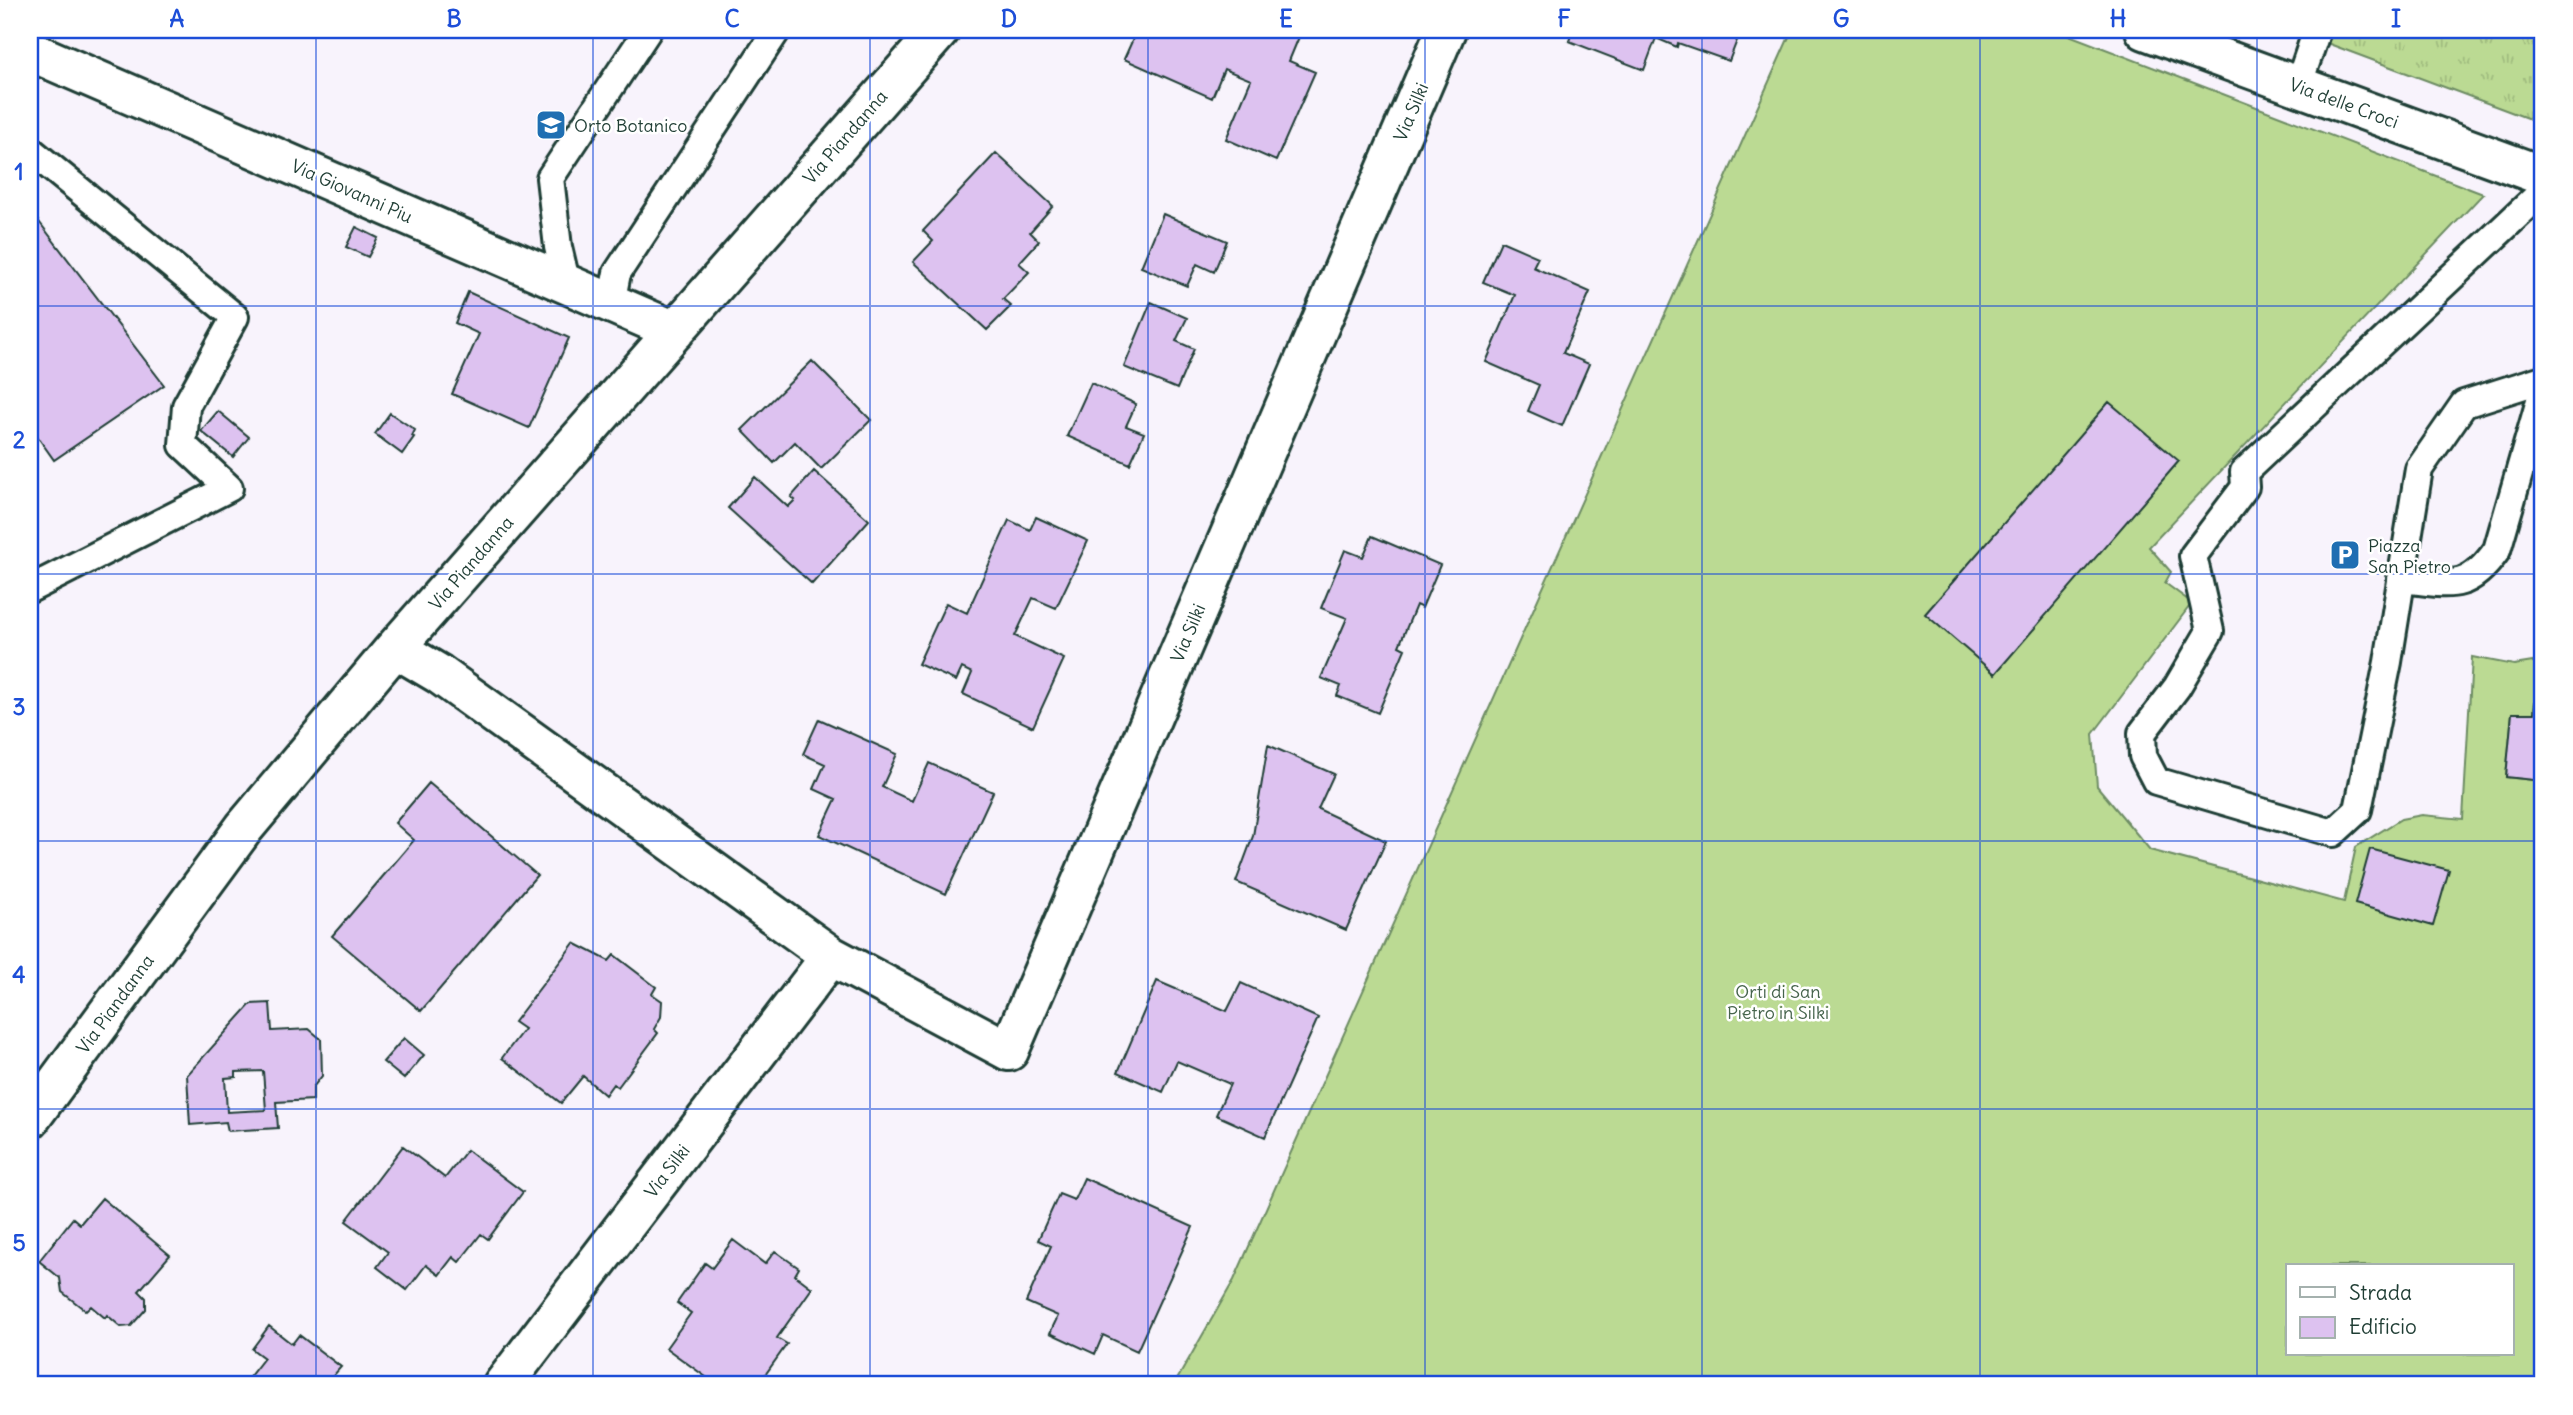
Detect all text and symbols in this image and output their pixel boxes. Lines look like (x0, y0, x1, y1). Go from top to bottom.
text: A (170, 4, 185, 33)
text: B (446, 4, 462, 33)
text: C (724, 4, 740, 33)
text: D (1001, 4, 1017, 33)
text: E (1279, 4, 1293, 33)
text: F (1557, 4, 1571, 33)
text: G (1833, 4, 1849, 33)
text: H (2110, 4, 2126, 33)
text: I (2391, 4, 2401, 33)
street label: Via delle Croci (2286, 73, 2402, 133)
street label: Via Silki (1388, 79, 1434, 145)
street label: Via Piandanna (798, 85, 892, 189)
school or university icon: Orto Botanico (534, 108, 568, 142)
place label: Orto Botanico (574, 114, 687, 137)
street label: Via Giovanni Piu (288, 154, 416, 228)
text: 1 (14, 157, 24, 186)
text: 2 (13, 425, 26, 454)
street label: Via Piandanna (424, 511, 518, 615)
place label: Piazza San Pietro (2368, 534, 2451, 578)
parking icon: Piazza San Pietro (2328, 538, 2362, 572)
street label: Via Silki (1165, 600, 1211, 666)
text: 3 (12, 692, 26, 721)
street label: Via Piandanna (71, 950, 159, 1058)
text: 4 (12, 960, 26, 989)
park label: Orti di San Pietro in Silki (1727, 980, 1829, 1024)
street label: Via Silki (639, 1140, 695, 1202)
text: 5 (12, 1228, 26, 1257)
legend (2286, 1264, 2514, 1356)
text: Strada (2349, 1279, 2412, 1306)
text: Edificio (2349, 1313, 2417, 1340)

